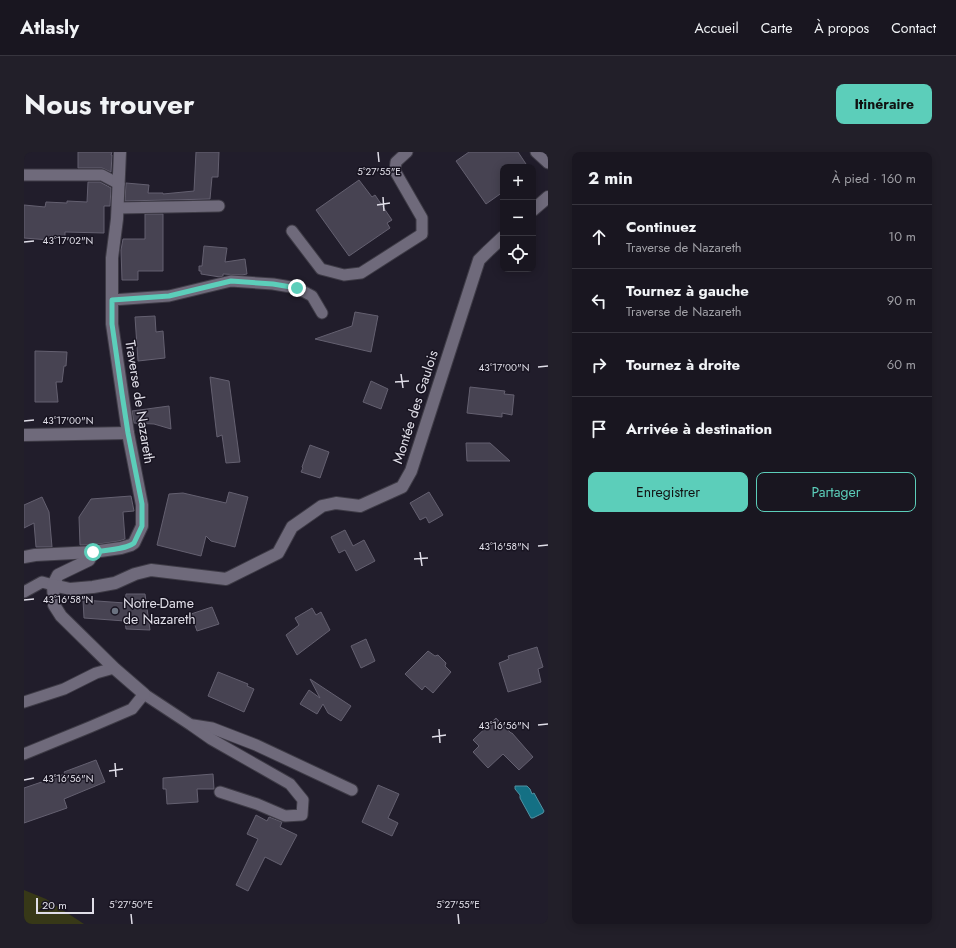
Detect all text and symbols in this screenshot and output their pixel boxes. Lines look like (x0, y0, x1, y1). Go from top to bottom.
text: Atlasly (20, 14, 79, 41)
text: Accueil (695, 18, 739, 38)
text: Carte (761, 18, 792, 38)
text: À propos (814, 18, 869, 38)
text: Contact (891, 18, 936, 38)
text: Nous trouver (24, 84, 195, 125)
button: Itinéraire (836, 84, 932, 124)
text: 5°27'55"E (357, 164, 401, 179)
map controls (500, 164, 536, 272)
button: + (500, 164, 536, 200)
text: 2 min (588, 166, 633, 190)
text: À pied · 160 m (832, 169, 916, 188)
button: − (500, 200, 536, 236)
text: Continuez (626, 216, 696, 238)
icon: ahead (588, 226, 610, 248)
text: 10 m (888, 227, 916, 246)
text: 43°17'02"N (43, 233, 93, 248)
button: locate (500, 236, 536, 272)
text: Traverse de Nazareth (626, 238, 742, 257)
route end (288, 279, 306, 297)
text: Tournez à gauche (626, 280, 749, 302)
icon: left (588, 290, 610, 312)
text: 90 m (887, 291, 916, 310)
text: Traverse de Nazareth (626, 302, 742, 321)
street label: Traverse de Nazareth (120, 339, 160, 465)
street label: Montée des Gaulois (387, 347, 443, 466)
icon: right (588, 354, 610, 376)
text: Tournez à droite (626, 354, 740, 376)
text: 60 m (887, 355, 916, 374)
text: 43°17'00"N (478, 360, 530, 375)
text: 43°17'00"N (42, 413, 94, 428)
icon: arrive (588, 418, 610, 440)
text: Arrivée à destination (626, 418, 772, 440)
button: Enregistrer (588, 472, 748, 512)
button: Partager (756, 472, 916, 512)
text: 43°16'58"N (479, 539, 529, 554)
route start (84, 543, 102, 561)
text: 43°16'58"N (43, 592, 93, 607)
place label: Notre-Dame de Nazareth (123, 593, 196, 629)
marker: Notre-Dame de Nazareth (110, 606, 120, 616)
text: 43°16'56"N (479, 718, 529, 733)
text: 43°16'56"N (43, 771, 93, 786)
scale bar (36, 896, 94, 915)
text: 20 m (42, 897, 67, 913)
text: 5°27'50"E (109, 897, 153, 912)
text: 5°27'55"E (436, 897, 480, 912)

